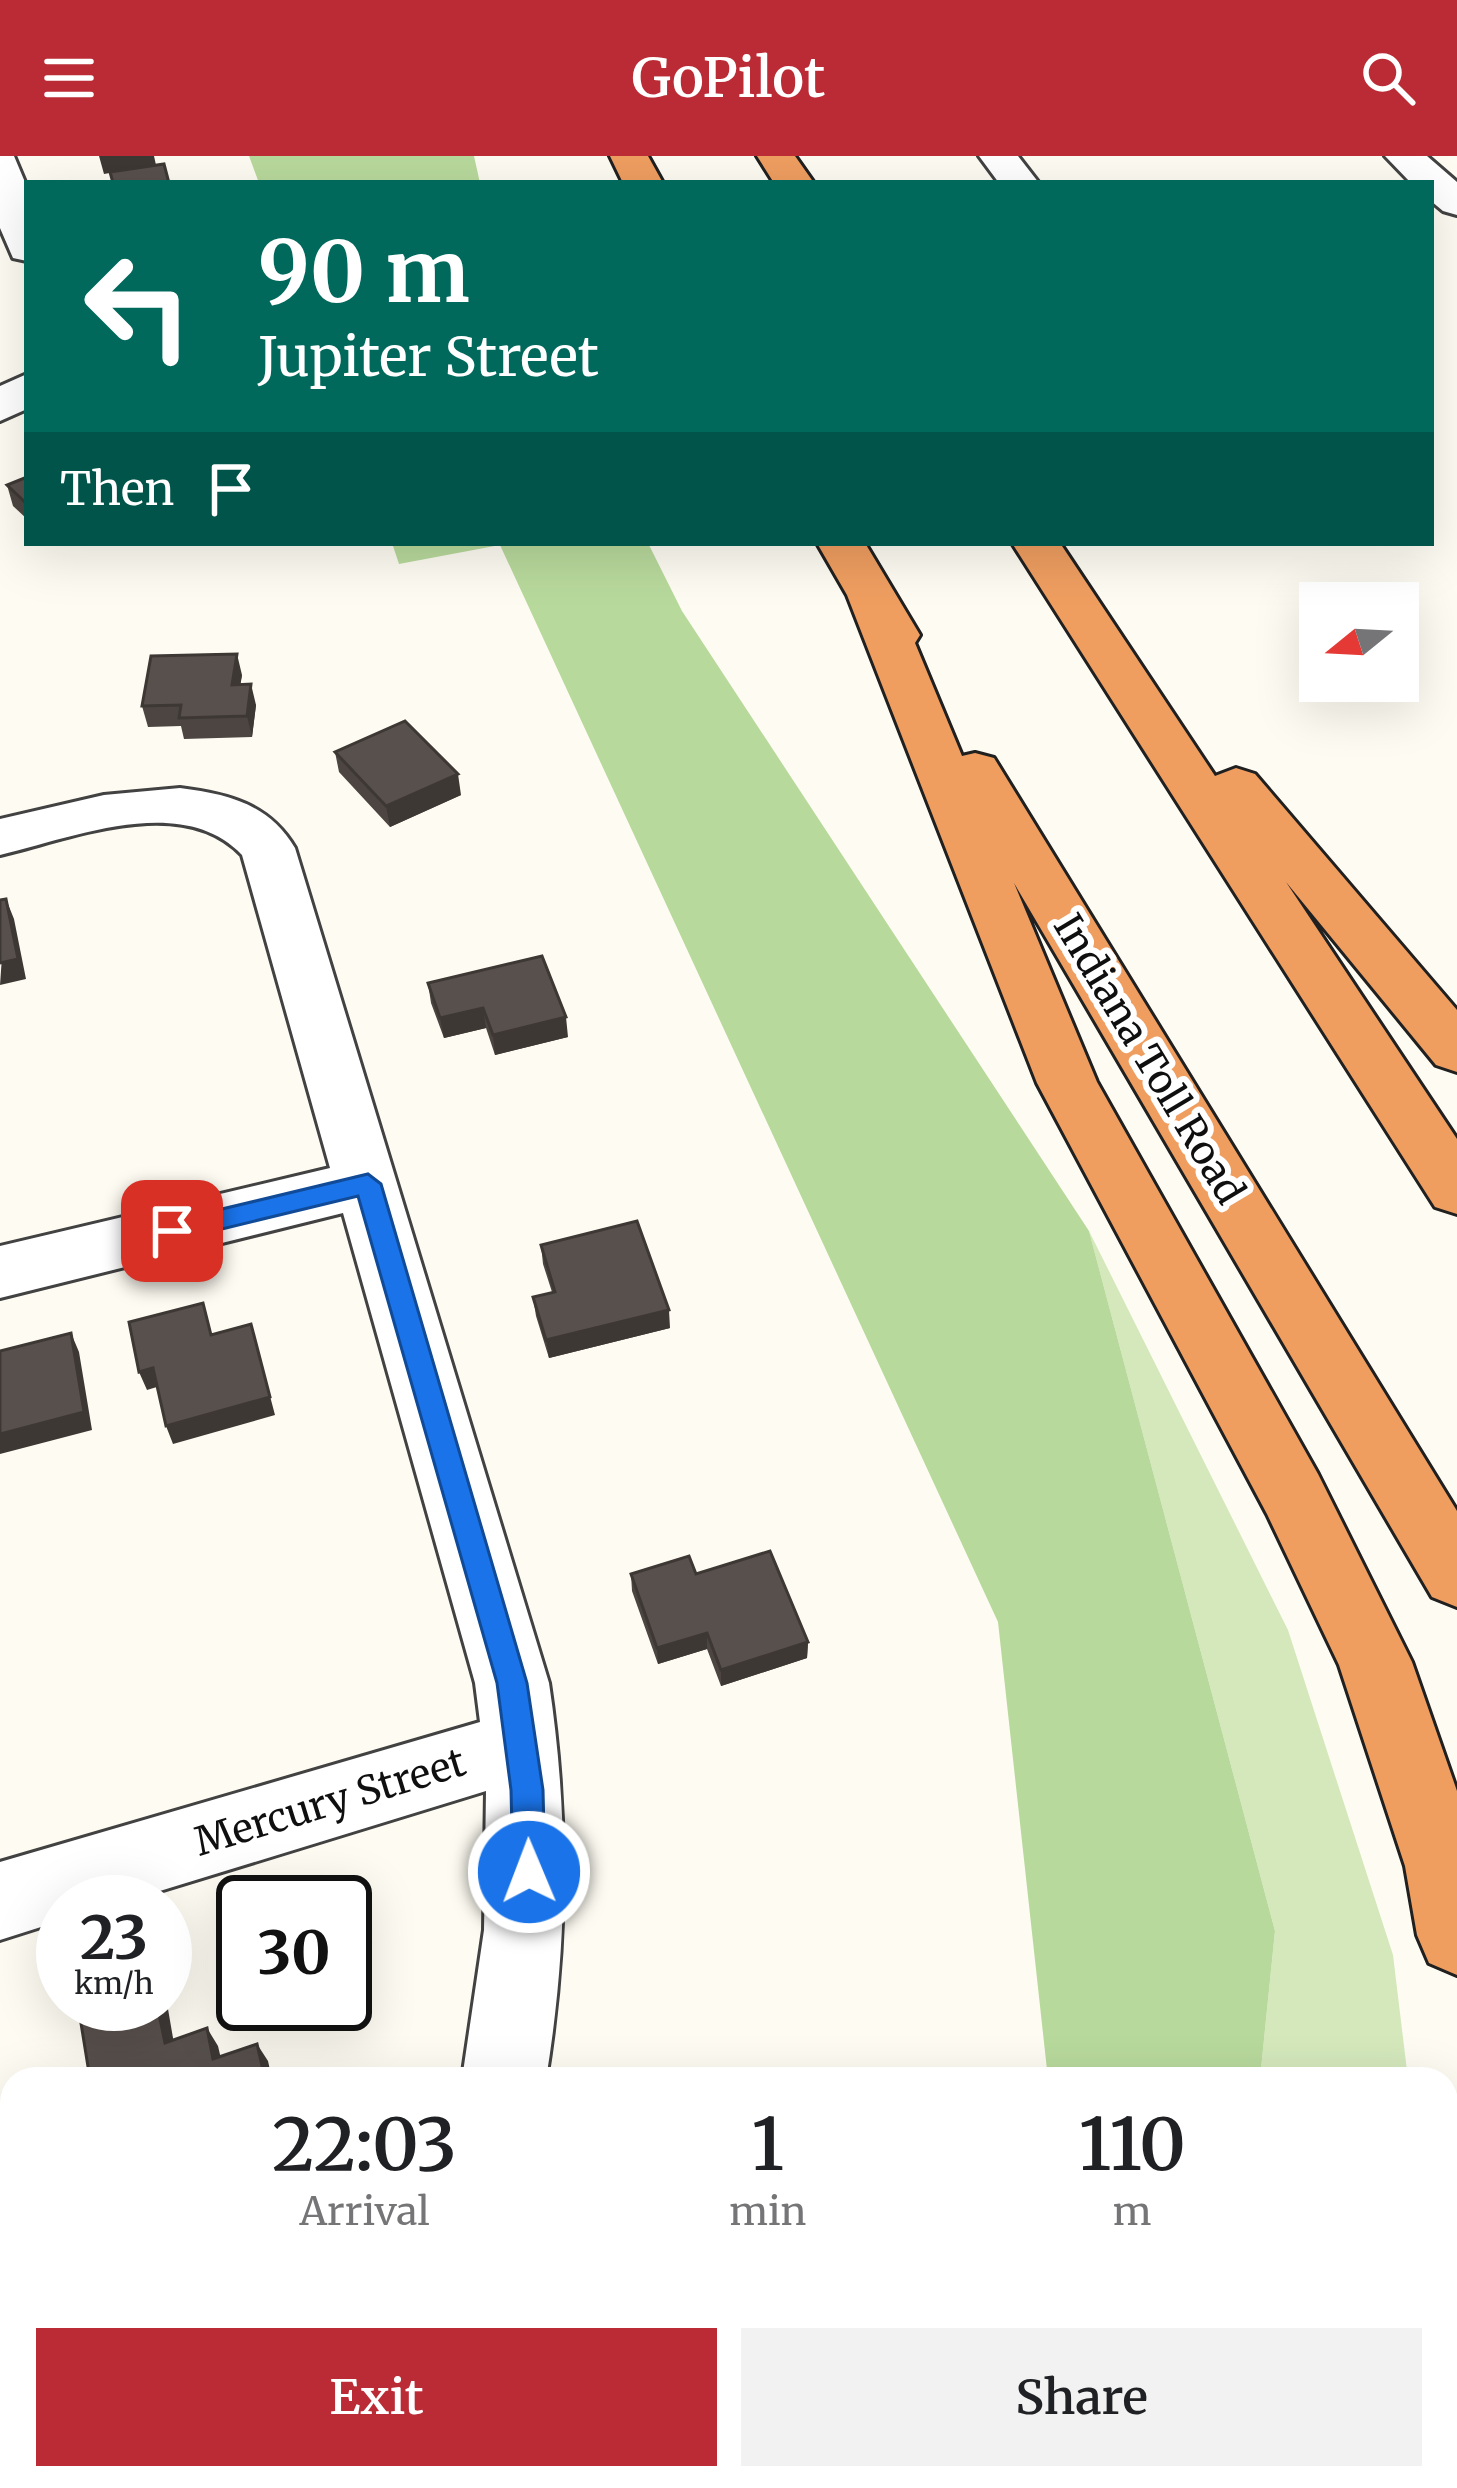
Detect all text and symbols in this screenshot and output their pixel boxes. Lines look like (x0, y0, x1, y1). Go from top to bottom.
text: GoPilot (632, 44, 825, 112)
icon: menu (36, 45, 102, 111)
icon: search (1355, 45, 1421, 111)
text: 90 m (258, 219, 470, 325)
icon: left (60, 228, 216, 384)
text: Jupiter Street (258, 323, 599, 391)
icon: arrive (198, 456, 264, 522)
text: Then (60, 461, 174, 517)
north arrow (1299, 582, 1419, 702)
map controls (1299, 582, 1419, 702)
street label: Indiana Toll Road (1043, 905, 1255, 1213)
pin (121, 1180, 223, 1282)
icon: arrive (139, 1198, 205, 1264)
street label: Mercury Street (189, 1738, 471, 1866)
position arrow (466, 1809, 592, 1935)
speed limit sign: 30 (216, 1875, 372, 2031)
text: 23 (80, 1900, 148, 1975)
text: km/h (74, 1964, 154, 2002)
text: 22:03 (272, 2099, 457, 2190)
text: 1 (751, 2099, 784, 2190)
text: 110 (1078, 2099, 1186, 2190)
text: Arrival (299, 2187, 430, 2236)
text: min (729, 2187, 806, 2236)
text: m (1113, 2187, 1152, 2236)
button: Exit (36, 2328, 717, 2466)
button: Share (741, 2328, 1422, 2466)

